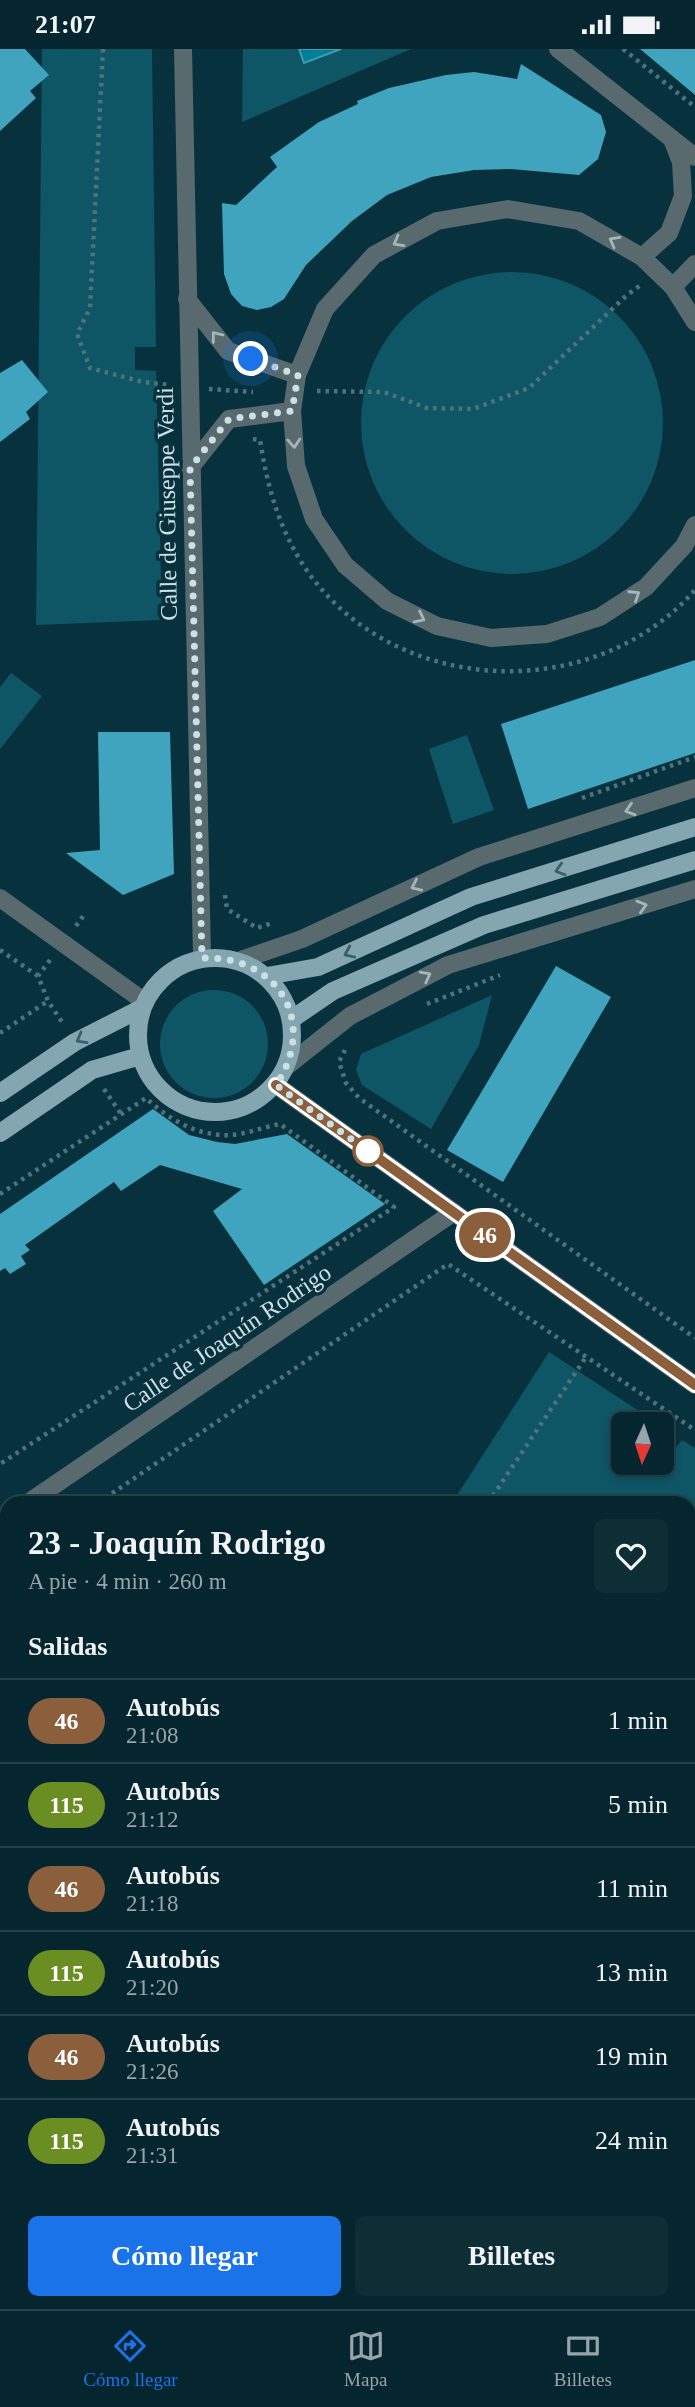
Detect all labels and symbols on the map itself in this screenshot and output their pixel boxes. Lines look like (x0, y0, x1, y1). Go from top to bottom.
one-way arrow (393, 234, 406, 247)
one-way arrow (608, 236, 621, 249)
one-way arrow (212, 331, 224, 344)
your location (233, 341, 268, 376)
street label: Calle de Giuseppe Verdi (152, 387, 182, 621)
one-way arrow (287, 437, 302, 448)
one-way arrow (627, 590, 640, 603)
one-way arrow (413, 610, 425, 624)
one-way arrow (625, 801, 637, 816)
one-way arrow (554, 862, 567, 876)
one-way arrow (411, 877, 423, 891)
one-way arrow (636, 899, 648, 914)
one-way arrow (343, 945, 356, 959)
one-way arrow (419, 971, 431, 984)
one-way arrow (76, 1031, 88, 1044)
unlabelled marker (353, 1136, 383, 1166)
line badge: 46 (454, 1212, 516, 1258)
street label: Calle de Joaquín Rodrigo (118, 1259, 336, 1417)
north arrow (611, 1412, 674, 1475)

